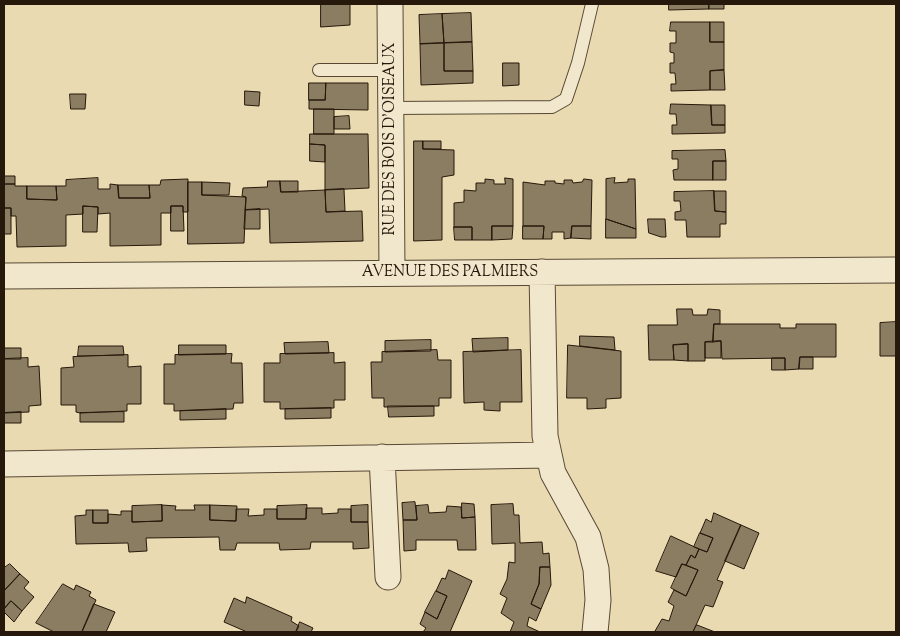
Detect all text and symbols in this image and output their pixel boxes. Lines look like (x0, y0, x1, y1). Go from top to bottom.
street label: RUE DES BOIS D'OISEAUX (382, 42, 400, 236)
street label: AVENUE DES PALMIERS (362, 264, 538, 282)

